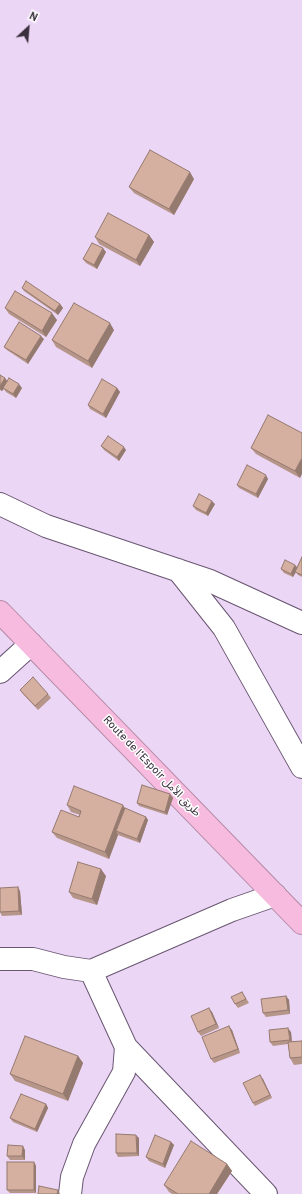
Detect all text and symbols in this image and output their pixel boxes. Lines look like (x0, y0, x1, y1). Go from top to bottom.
north arrow (8, 8, 48, 48)
text: N (27, 9, 40, 25)
street label: Route de l’Espoir طريق الأمل (99, 714, 203, 820)

